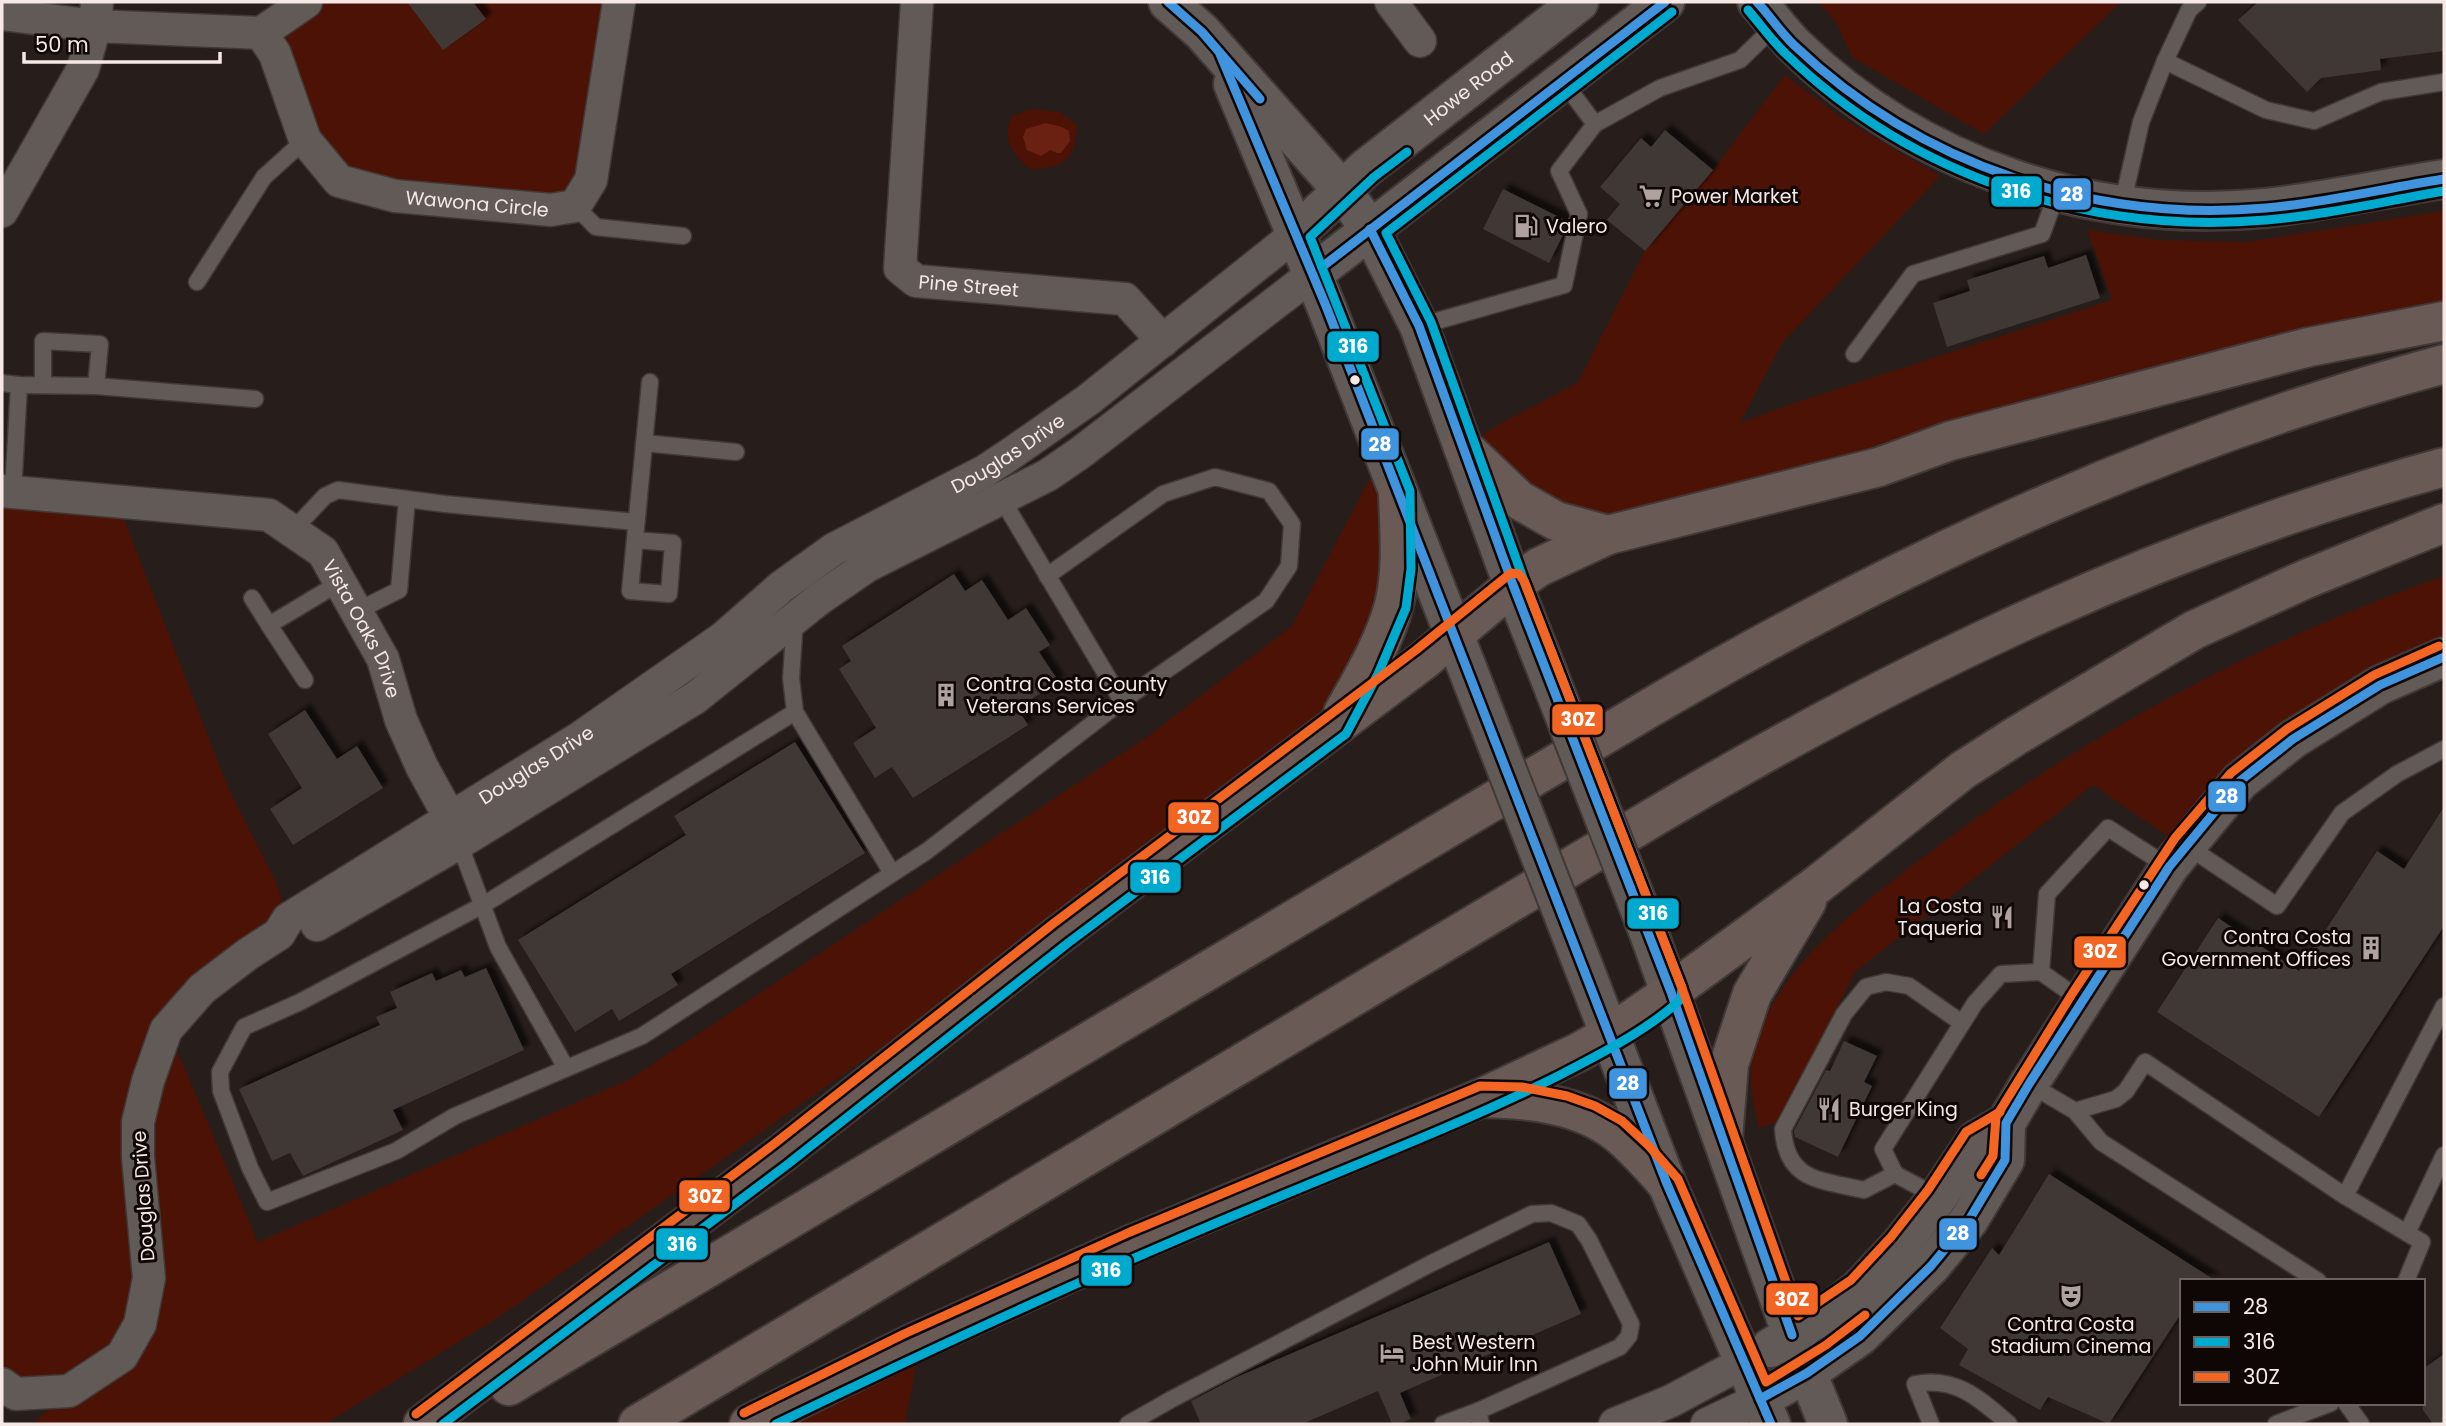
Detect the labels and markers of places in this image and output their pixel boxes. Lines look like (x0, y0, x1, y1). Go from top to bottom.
supermarket icon: Power Market (1637, 182, 1665, 210)
place label: Power Market (1671, 183, 1799, 210)
fuel station icon: Valero (1512, 212, 1540, 240)
place label: Valero (1546, 213, 1607, 240)
unlabelled marker (1348, 373, 1362, 387)
place label: Contra Costa County Veterans Services (966, 671, 1168, 720)
building icon: Contra Costa County Veterans Services (932, 681, 960, 709)
unlabelled marker (2137, 878, 2151, 892)
place label: La Costa Taqueria (1897, 893, 1982, 942)
restaurant icon: La Costa Taqueria (1988, 903, 2016, 931)
place label: Contra Costa Government Offices (2162, 924, 2351, 973)
building icon: Contra Costa Government Offices (2357, 934, 2385, 962)
restaurant icon: Burger King (1815, 1095, 1843, 1123)
place label: Burger King (1849, 1096, 1958, 1123)
theatre icon: Contra Costa Stadium Cinema (2057, 1282, 2085, 1310)
place label: Contra Costa Stadium Cinema (1991, 1311, 2151, 1360)
place label: Best Western John Muir Inn (1412, 1329, 1538, 1378)
hotel icon: Best Western John Muir Inn (1378, 1339, 1406, 1367)

